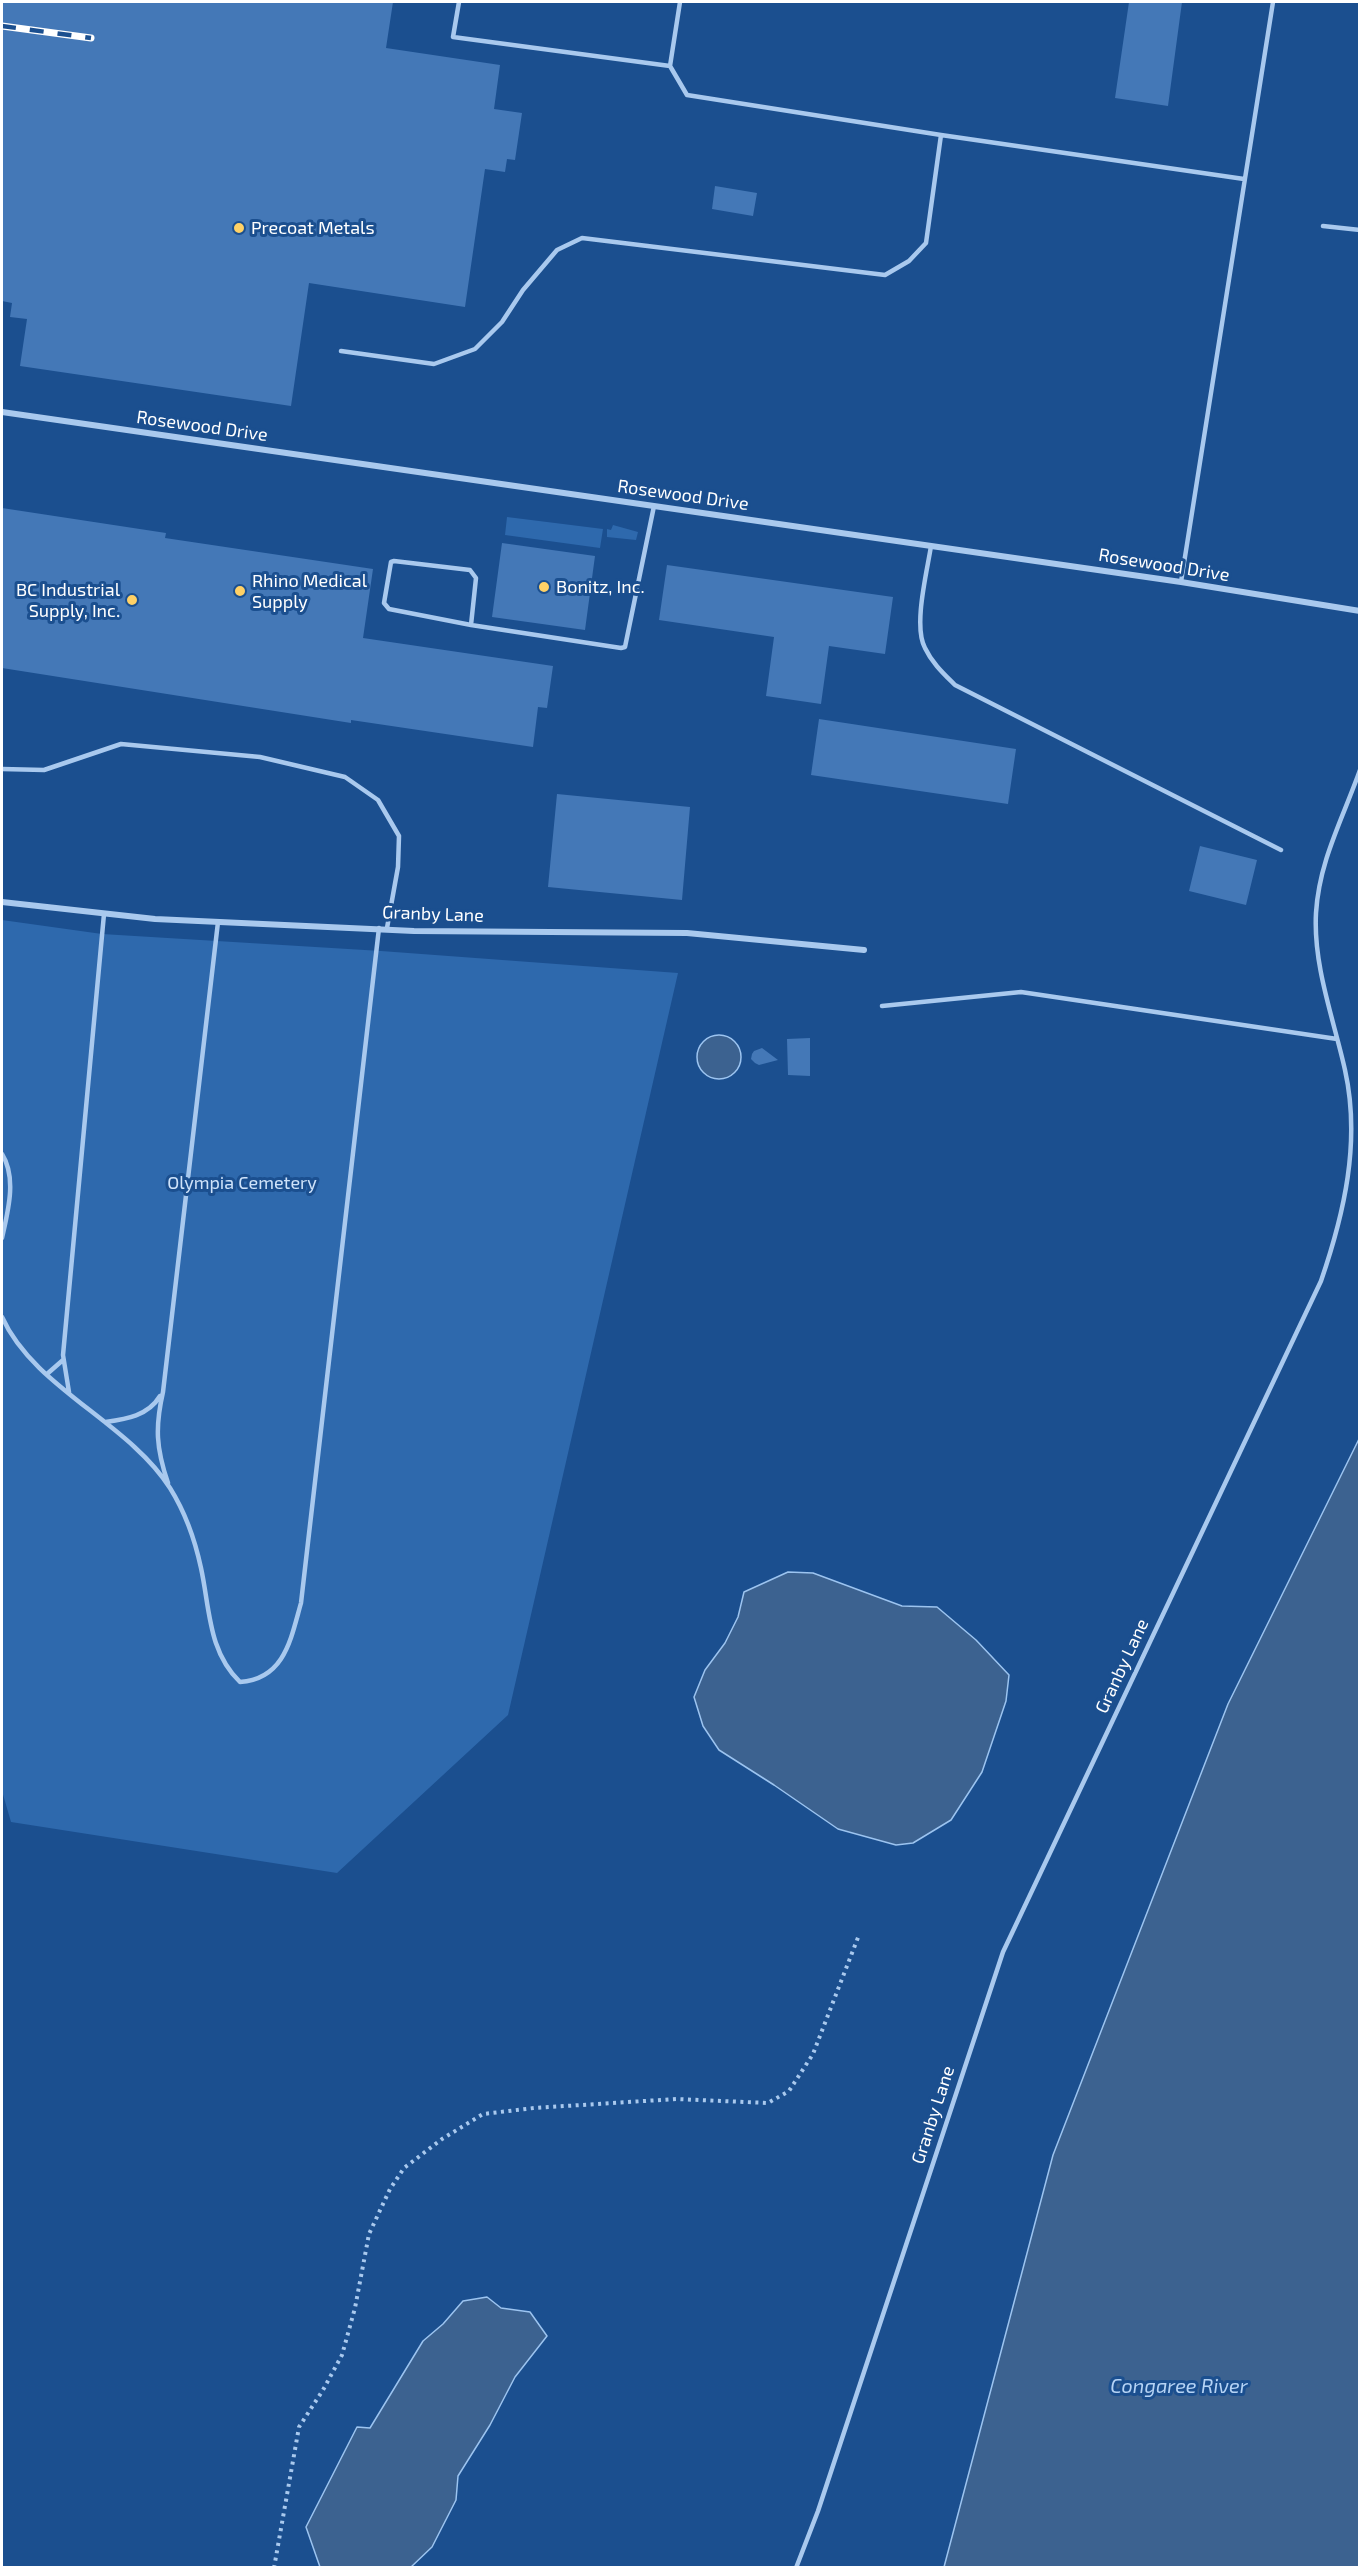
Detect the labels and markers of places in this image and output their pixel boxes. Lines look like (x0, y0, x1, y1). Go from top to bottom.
place label: Precoat Metals (251, 217, 375, 239)
marker: Precoat Metals (232, 221, 246, 235)
place label: Rhino Medical Supply (252, 570, 367, 612)
place label: Bonitz, Inc. (556, 576, 645, 598)
place label: BC Industrial Supply, Inc. (16, 579, 120, 622)
marker: Bonitz, Inc. (537, 580, 551, 594)
marker: Rhino Medical Supply (233, 584, 247, 598)
marker: BC Industrial Supply, Inc. (125, 593, 139, 607)

